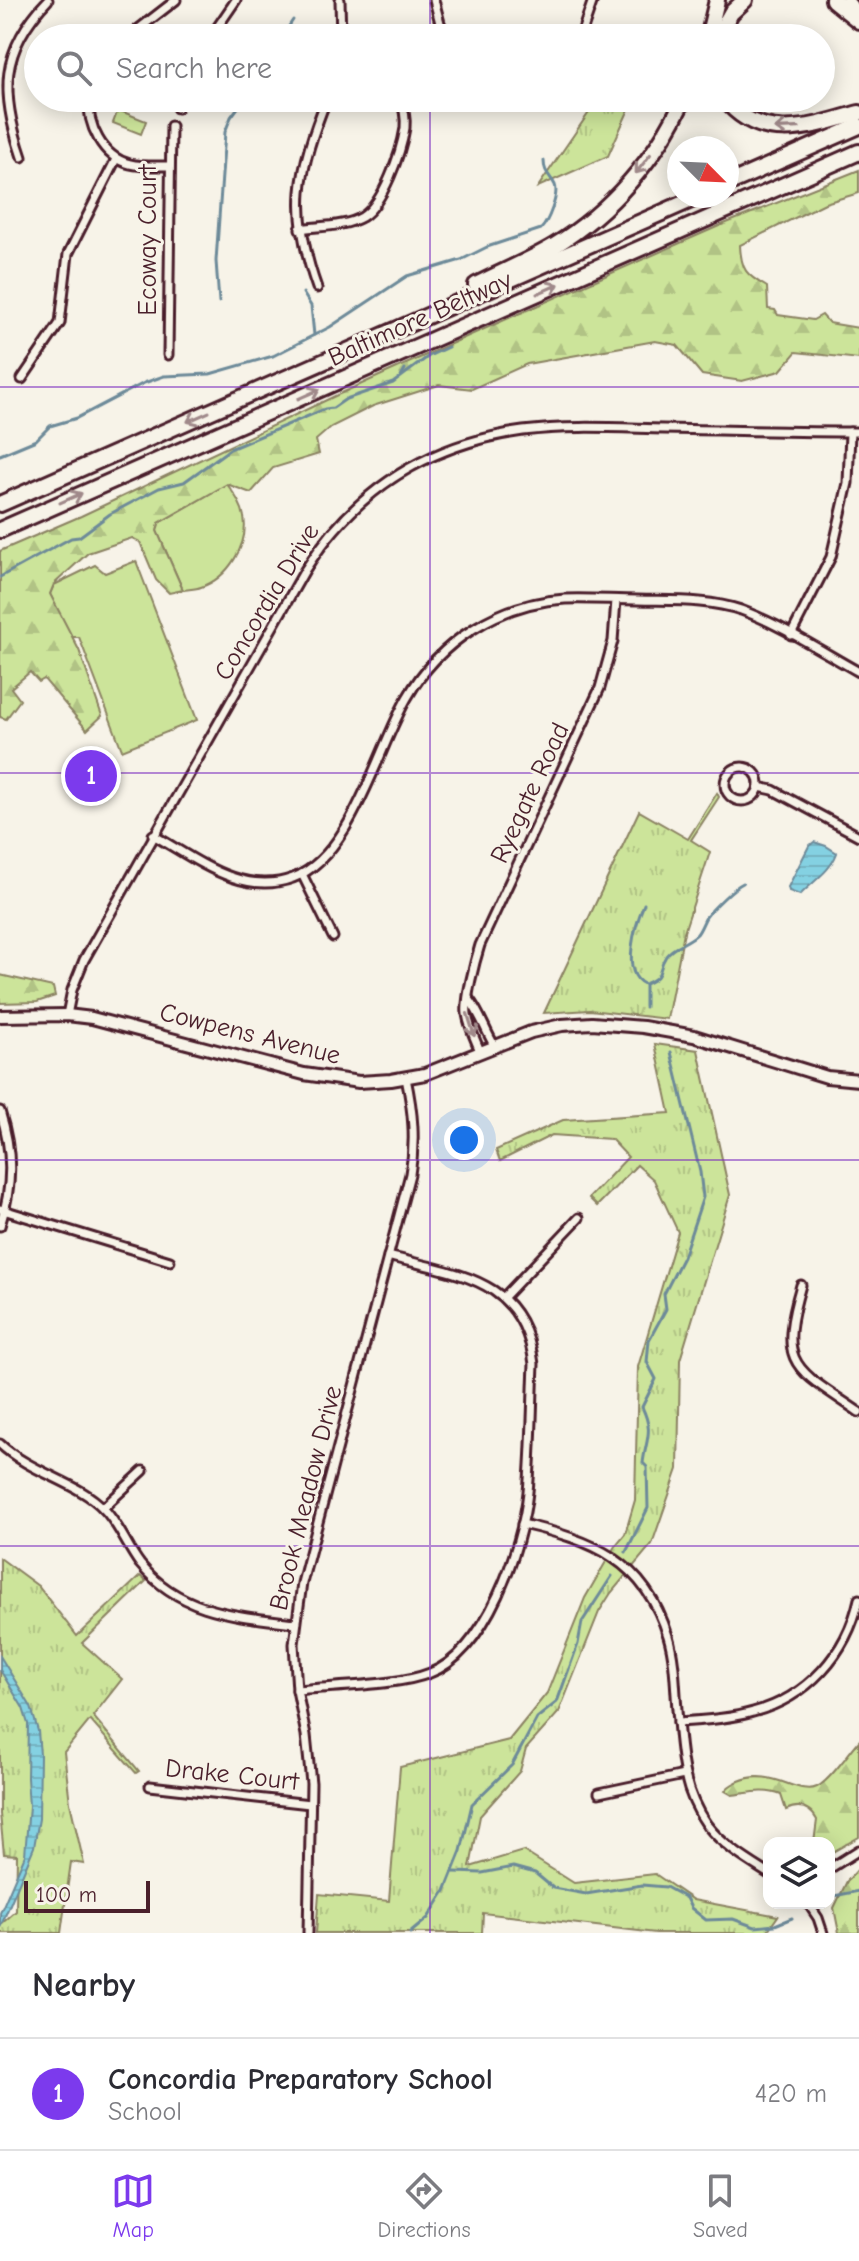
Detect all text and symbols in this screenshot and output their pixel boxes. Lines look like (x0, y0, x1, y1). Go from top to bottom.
search box (24, 24, 835, 112)
icon: search (52, 46, 96, 90)
text: Search here (116, 51, 272, 86)
one-way arrow (774, 120, 801, 135)
north arrow (667, 136, 739, 208)
one-way arrow (635, 153, 652, 174)
street label: Ecoway Court (133, 163, 163, 316)
street label: Baltimore Beltway (324, 265, 517, 373)
one-way arrow (535, 281, 559, 296)
one-way arrow (297, 385, 321, 400)
one-way arrow (186, 410, 210, 425)
one-way arrow (59, 490, 83, 505)
street label: Concordia Drive (208, 518, 326, 686)
street label: Ryegate Road (484, 718, 576, 868)
pin: 1 (65, 746, 117, 806)
street label: Cowpens Avenue (157, 997, 343, 1071)
one-way arrow (464, 1013, 479, 1038)
your location (444, 1120, 484, 1160)
street label: Brook Meadow Drive (264, 1383, 348, 1613)
street label: Drake Court (164, 1753, 302, 1797)
map controls (763, 1837, 835, 1909)
button: layers (763, 1837, 835, 1909)
scale bar (24, 1877, 150, 1913)
text: 100 m (36, 1882, 97, 1908)
text: Nearby (32, 1965, 135, 2005)
text: Concordia Preparatory School (108, 2062, 493, 2097)
text: 1 (53, 2079, 63, 2109)
text: 420 m (755, 2079, 827, 2109)
text: School (108, 2097, 182, 2127)
tab: Map (111, 2169, 155, 2243)
tab: Directions (378, 2169, 471, 2243)
tab: Saved (693, 2169, 748, 2243)

